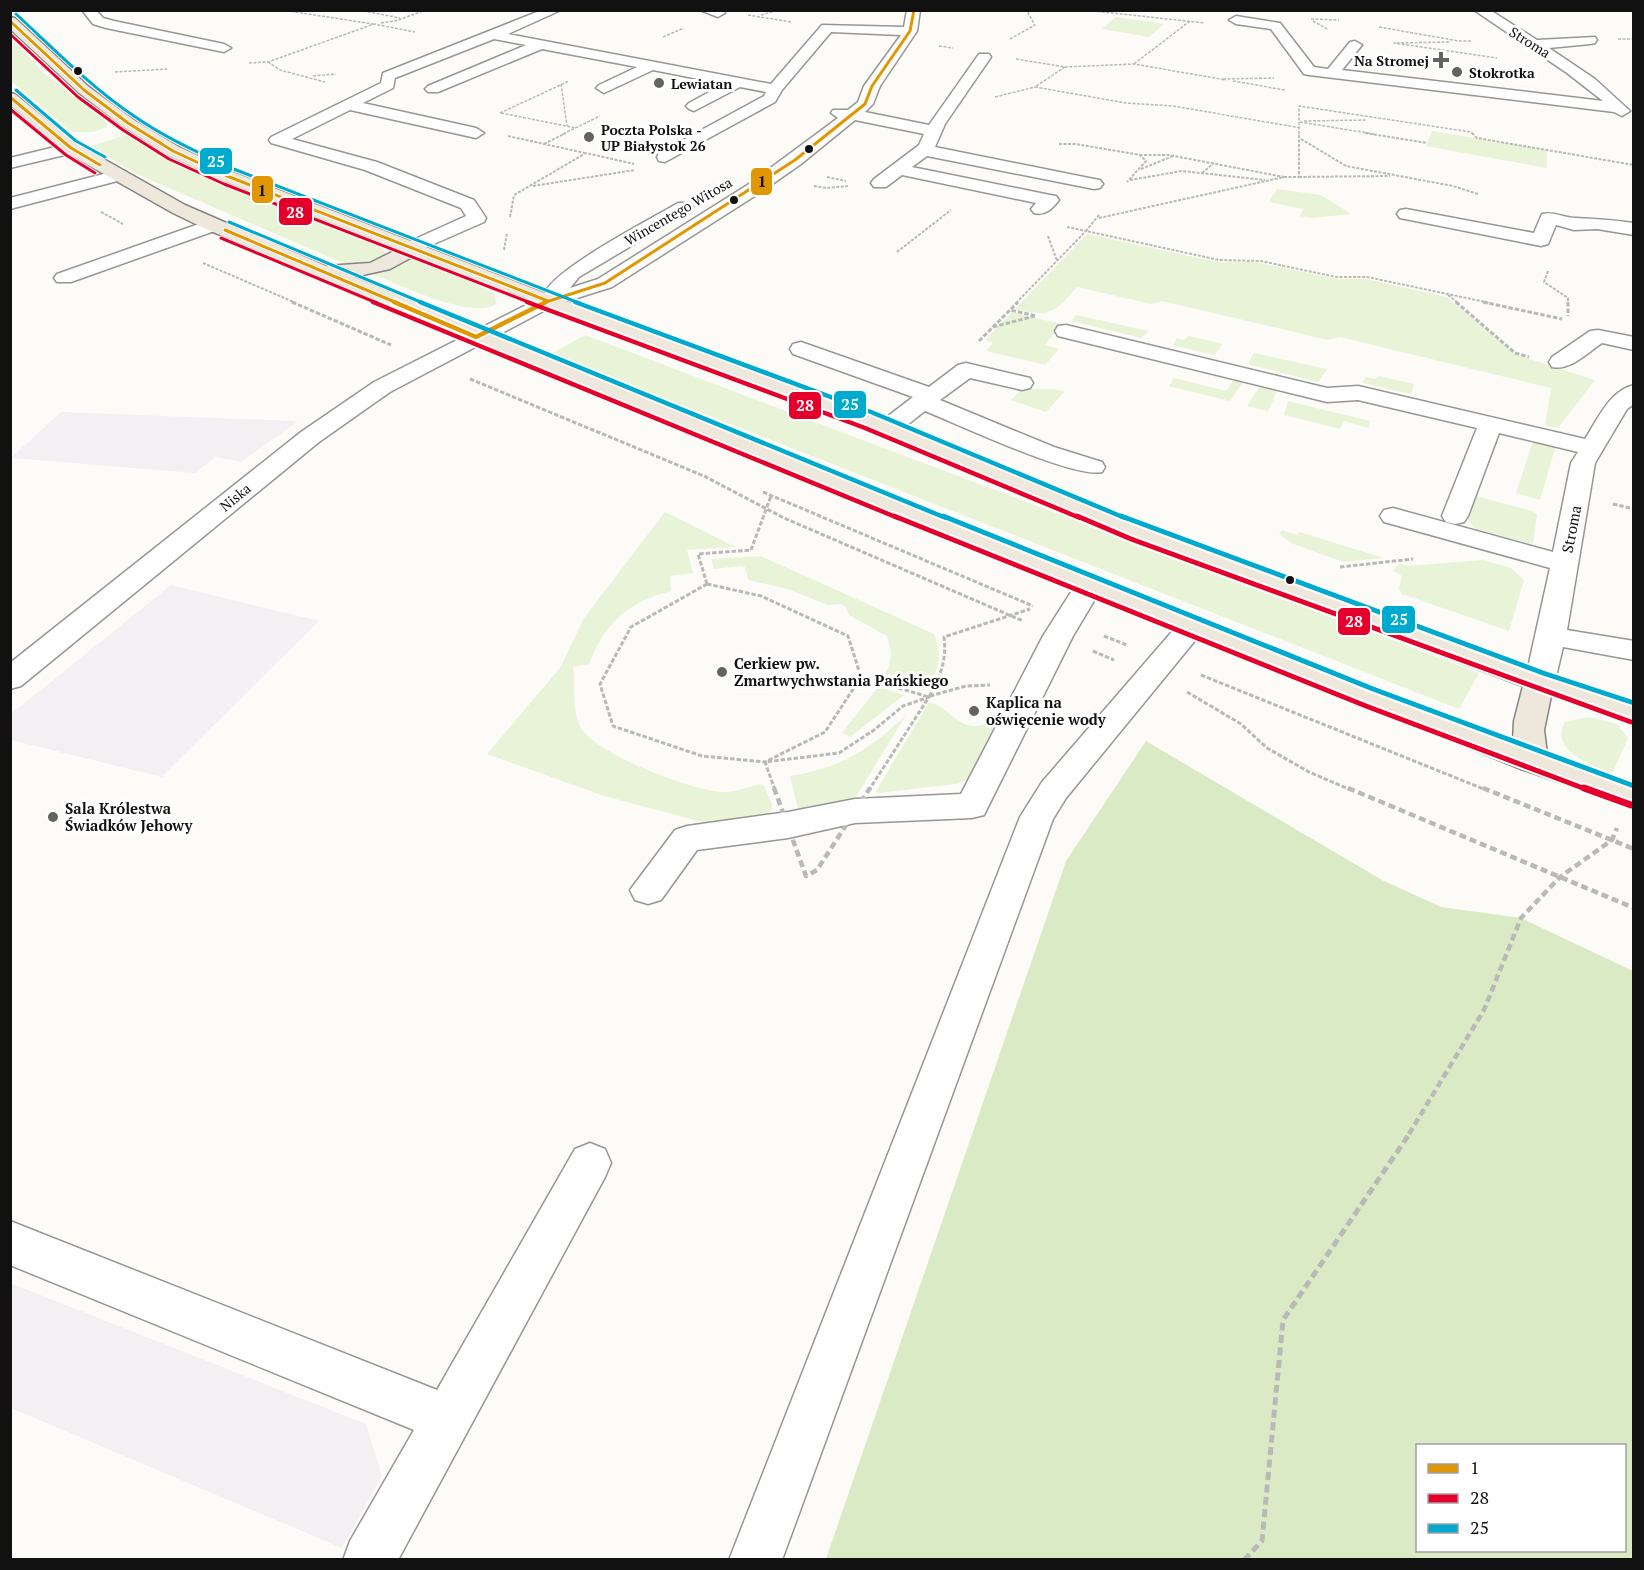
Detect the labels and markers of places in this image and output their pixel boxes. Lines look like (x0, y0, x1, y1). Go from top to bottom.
place label: Na Stromej (1354, 51, 1429, 70)
marker: Na Stromej (1434, 53, 1448, 67)
place label: Stokrotka (1469, 63, 1535, 82)
unlabelled marker (72, 65, 84, 77)
marker: Stokrotka (1450, 65, 1464, 79)
place label: Lewiatan (671, 74, 732, 93)
marker: Lewiatan (652, 76, 666, 90)
place label: Poczta Polska - UP Białystok 26 (601, 120, 706, 155)
marker: Poczta Polska - UP Białystok 26 (582, 130, 596, 144)
unlabelled marker (803, 143, 815, 155)
unlabelled marker (728, 194, 740, 206)
unlabelled marker (1284, 574, 1296, 586)
place label: Cerkiew pw. Zmartwychwstania Pańskiego (734, 653, 948, 690)
marker: Cerkiew pw. Zmartwychwstania Pańskiego (715, 665, 729, 679)
place label: Kaplica na oświęcenie wody (986, 692, 1107, 729)
marker: Kaplica na oświęcenie wody (967, 704, 981, 718)
place label: Sala Królestwa Świadków Jehowy (65, 798, 194, 835)
marker: Sala Królestwa Świadków Jehowy (46, 810, 60, 824)

